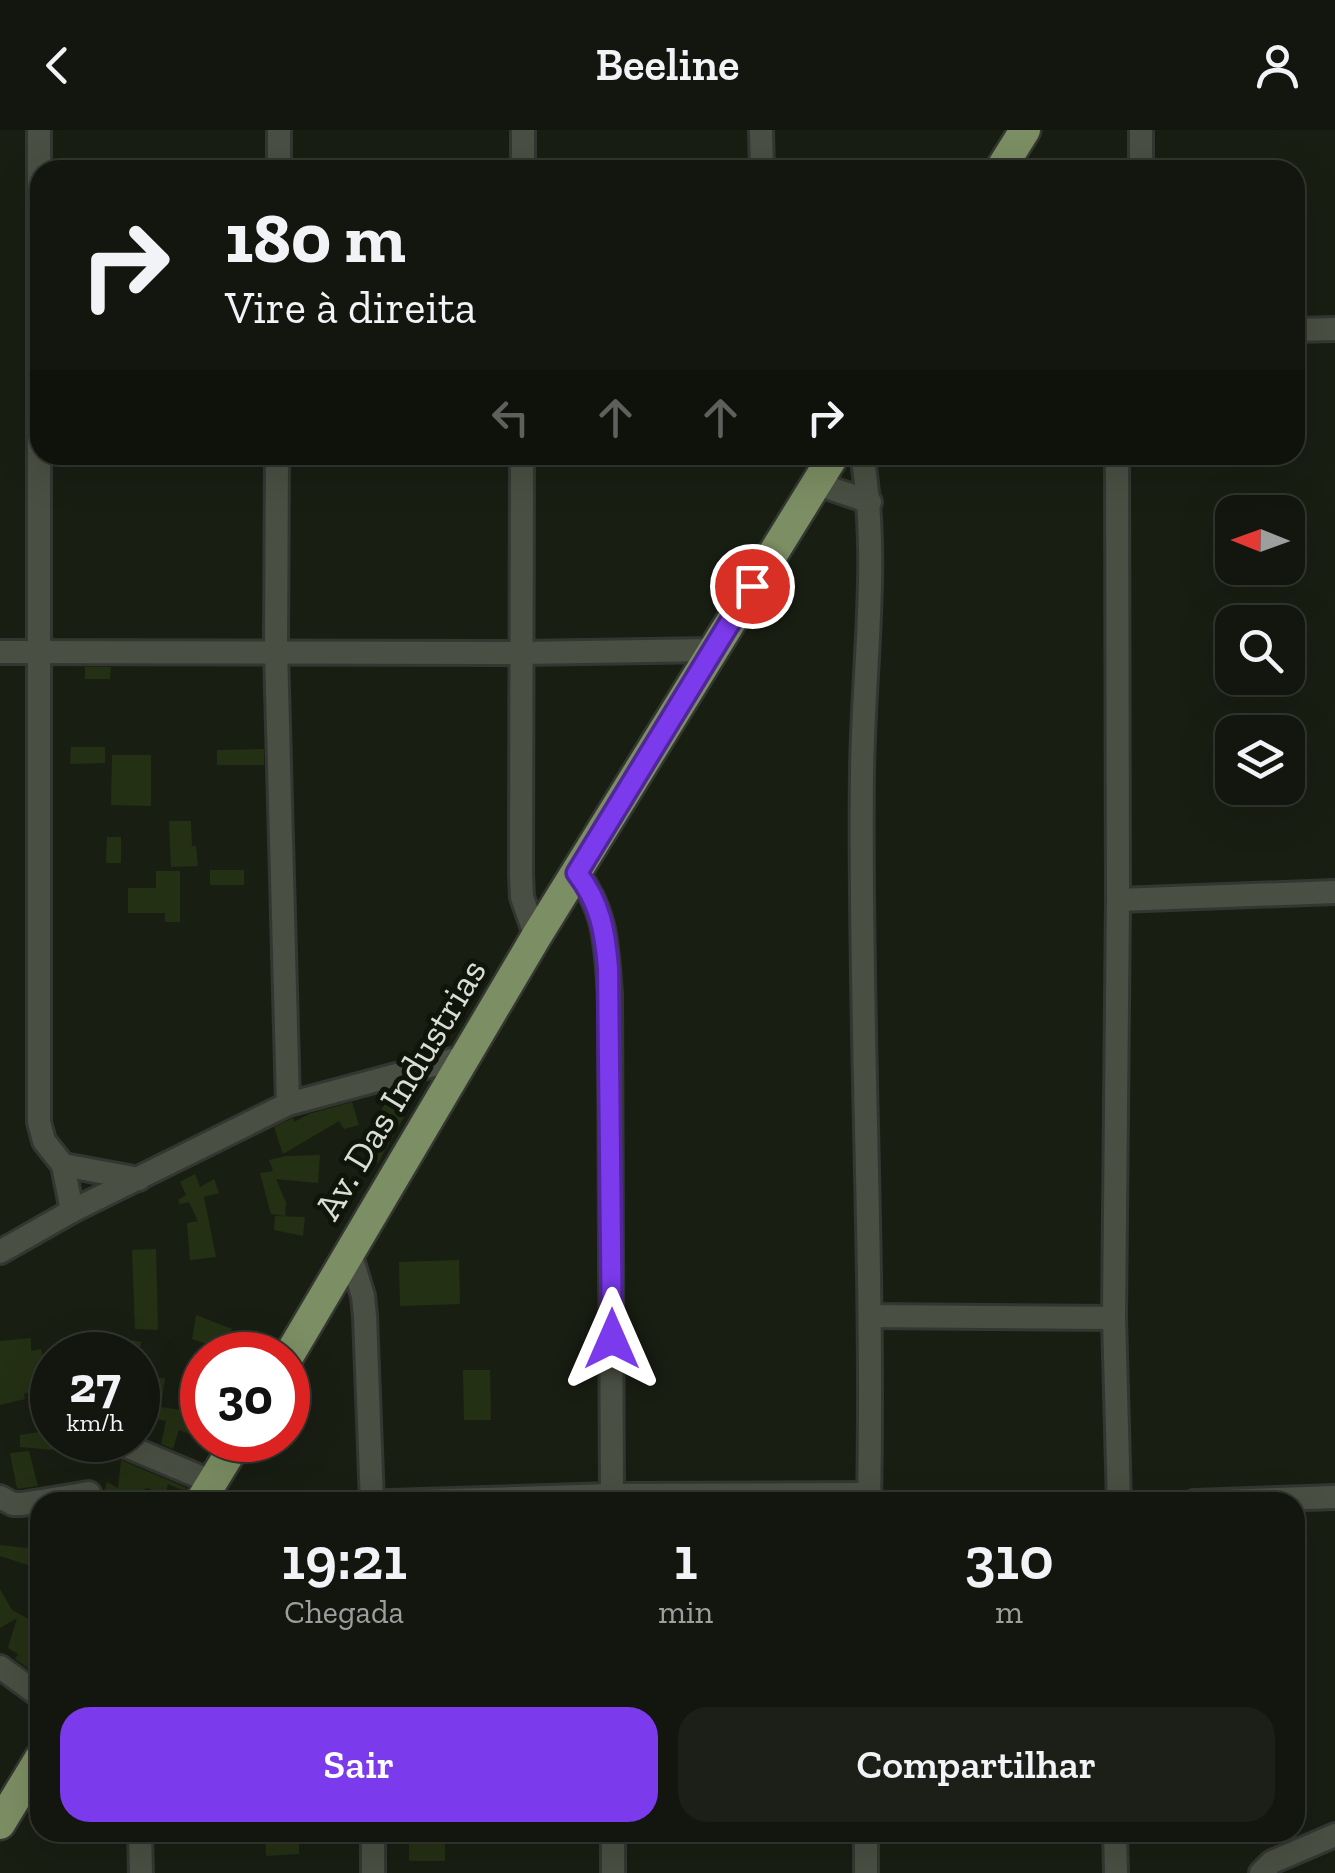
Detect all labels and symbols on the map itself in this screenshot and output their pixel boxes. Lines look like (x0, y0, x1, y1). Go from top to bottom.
north arrow (1215, 495, 1305, 585)
pin (710, 544, 795, 629)
street label: Av. Das Industrias (304, 950, 496, 1228)
position arrow (560, 1287, 664, 1391)
speed limit sign: 30 (180, 1332, 310, 1462)

